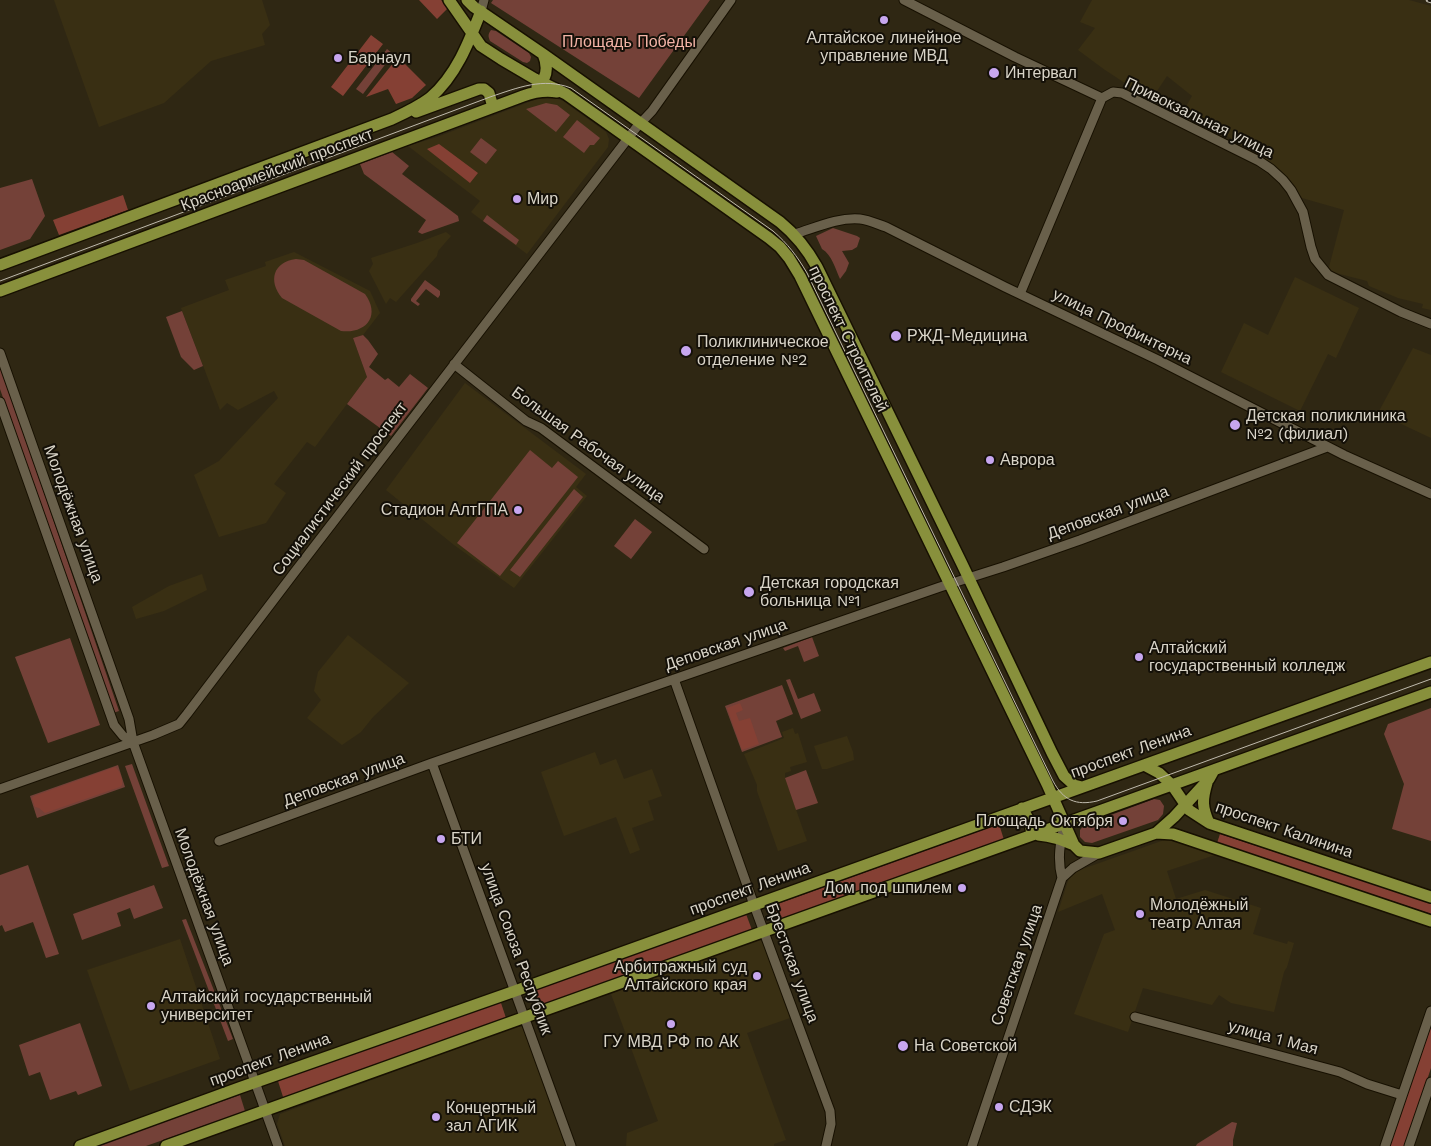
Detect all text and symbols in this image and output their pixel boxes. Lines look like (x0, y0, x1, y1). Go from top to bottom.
marker: Алтайское линейное управление МВД (878, 14, 890, 26)
place label: Алтайское линейное управление МВД (806, 28, 962, 66)
park label: Площадь Победы (562, 32, 696, 52)
place label: Барнаул (348, 48, 411, 68)
marker: Барнаул (332, 52, 344, 64)
place label: Интервал (1005, 63, 1077, 83)
marker: Интервал (987, 66, 1001, 80)
street label: Привокзальная улица (1121, 74, 1277, 162)
street label: Красноармейский проспект (178, 124, 376, 216)
place label: Мир (527, 189, 558, 209)
marker: Мир (511, 193, 523, 205)
street label: проспект Строителей (804, 263, 892, 415)
street label: улица Профинтерна (1049, 285, 1195, 369)
place label: РЖД-Медицина (907, 326, 1027, 346)
marker: РЖД-Медицина (889, 329, 903, 343)
place label: Поликлиническое отделение №2 (697, 332, 829, 370)
marker: Поликлиническое отделение №2 (679, 344, 693, 358)
street label: Большая Рабочая улица (508, 383, 668, 507)
street label: Социалистический проспект (269, 399, 411, 579)
place label: Детская поликлиника №2 (филиал) (1246, 406, 1406, 444)
marker: Детская поликлиника №2 (филиал) (1228, 418, 1242, 432)
street label: Молодёжная улица (39, 443, 107, 585)
place label: Аврора (1000, 450, 1055, 470)
marker: Аврора (984, 454, 996, 466)
street label: Деповская улица (1045, 482, 1171, 544)
place label: Стадион АлтГПА (381, 500, 508, 520)
marker: Стадион АлтГПА (512, 504, 524, 516)
place label: Детская городская больница №1 (760, 573, 899, 611)
marker: Детская городская больница №1 (742, 585, 756, 599)
street label: Деповская улица (662, 615, 790, 675)
place label: Алтайский государственный колледж (1149, 638, 1345, 676)
marker: Алтайский государственный колледж (1133, 651, 1145, 663)
street label: проспект Ленина (1068, 721, 1194, 783)
street label: Деповская улица (281, 749, 407, 811)
street label: проспект Калинина (1213, 797, 1355, 863)
place label: Площадь Октября (976, 811, 1113, 831)
marker: Площадь Октября (1117, 815, 1129, 827)
street label: Молодёжная улица (170, 826, 238, 968)
place label: БТИ (451, 829, 482, 849)
marker: БТИ (435, 833, 447, 845)
street label: проспект Ленина (687, 858, 813, 920)
street label: улица Союза Республик (476, 861, 556, 1037)
place label: Дом под шпилем (824, 878, 952, 898)
marker: Дом под шпилем (956, 882, 968, 894)
place label: Молодёжный театр Алтая (1150, 895, 1248, 933)
street label: Брестская улица (761, 901, 823, 1025)
street label: Советская улица (987, 902, 1047, 1028)
marker: Молодёжный театр Алтая (1134, 908, 1146, 920)
place label: Арбитражный суд Алтайского края (614, 957, 747, 995)
marker: Арбитражный суд Алтайского края (751, 970, 763, 982)
place label: Алтайский государственный университет (161, 987, 372, 1025)
marker: Алтайский государственный университет (145, 1000, 157, 1012)
street label: улица 1 Мая (1226, 1017, 1320, 1059)
marker: ГУ МВД РФ по АК (665, 1018, 677, 1030)
street label: проспект Ленина (207, 1029, 333, 1091)
place label: ГУ МВД РФ по АК (603, 1032, 739, 1052)
place label: На Советской (914, 1036, 1017, 1056)
marker: На Советской (896, 1039, 910, 1053)
place label: СДЭК (1009, 1097, 1052, 1117)
place label: Концертный зал АГИК (446, 1098, 536, 1136)
marker: СДЭК (993, 1101, 1005, 1113)
marker: Концертный зал АГИК (430, 1111, 442, 1123)

